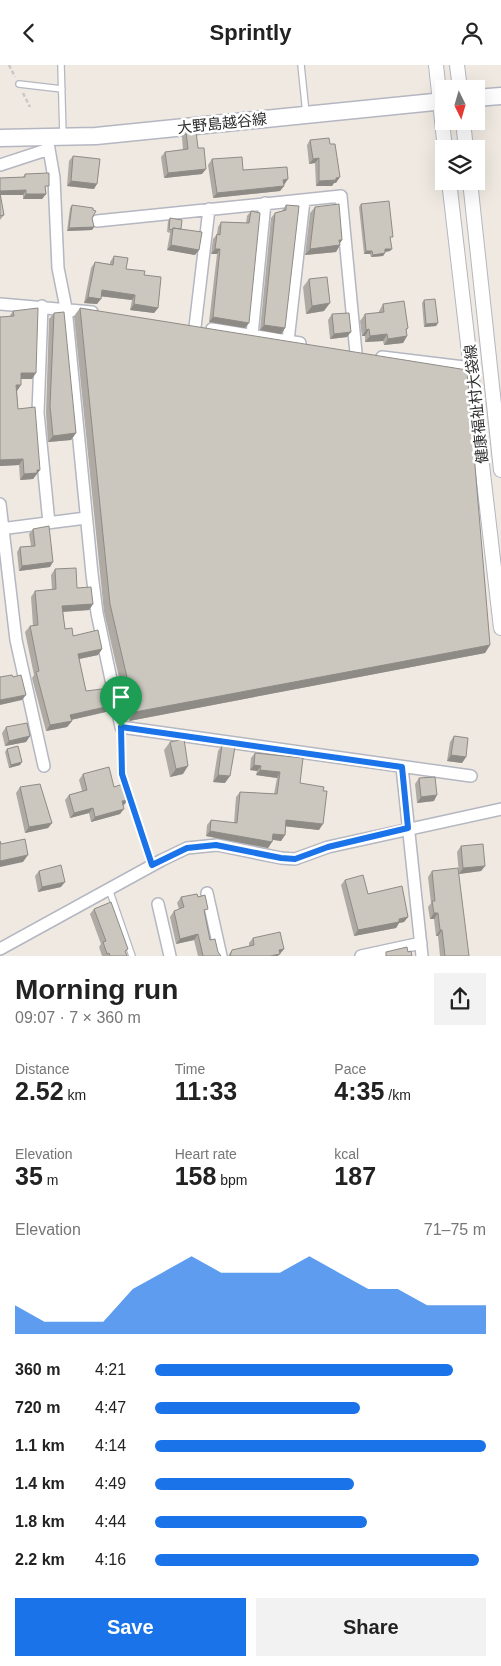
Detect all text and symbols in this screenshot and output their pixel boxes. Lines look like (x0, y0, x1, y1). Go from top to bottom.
icon: back (15, 19, 43, 47)
icon: person (458, 19, 486, 47)
text: Sprintly (210, 20, 291, 45)
north arrow (435, 80, 485, 130)
map controls (435, 80, 485, 190)
street label: 大野島越谷線 (176, 110, 268, 136)
button: layers (435, 140, 485, 190)
street label: 健康福祉村大袋線 (461, 343, 491, 465)
pin (100, 676, 142, 727)
icon: arrive (107, 683, 135, 711)
button: share (434, 973, 486, 1025)
text: Morning run (15, 974, 178, 1005)
text: 09:07 · 7 × 360 m (15, 1009, 141, 1026)
text: Distance (15, 1061, 69, 1077)
text: Time (175, 1061, 205, 1077)
text: Pace (334, 1061, 366, 1077)
text: 2.52 (15, 1077, 64, 1105)
text: 11:33 (175, 1077, 237, 1105)
text: 4:35 (334, 1077, 384, 1105)
text: km (64, 1087, 86, 1103)
text: /km (384, 1087, 411, 1103)
text: Elevation (15, 1146, 73, 1162)
text: Heart rate (175, 1146, 237, 1162)
text: kcal (334, 1146, 359, 1162)
text: 35 (15, 1162, 43, 1190)
text: 158 (175, 1162, 216, 1190)
text: 187 (334, 1162, 376, 1190)
text: m (43, 1172, 58, 1188)
text: bpm (216, 1172, 248, 1188)
text: Elevation (15, 1221, 81, 1238)
text: 71–75 m (424, 1221, 486, 1238)
text: 360 m (15, 1361, 60, 1378)
text: 4:21 (95, 1361, 126, 1378)
text: 720 m (15, 1399, 60, 1416)
text: 4:47 (95, 1399, 126, 1416)
text: 1.1 km (15, 1437, 65, 1454)
text: 4:14 (95, 1437, 126, 1454)
text: 1.4 km (15, 1475, 65, 1492)
text: 4:49 (95, 1475, 126, 1492)
text: 1.8 km (15, 1513, 65, 1530)
text: 4:44 (95, 1513, 126, 1530)
text: 2.2 km (15, 1551, 65, 1568)
text: 4:16 (95, 1551, 126, 1568)
button: Save (15, 1598, 246, 1656)
button: Share (256, 1598, 486, 1656)

